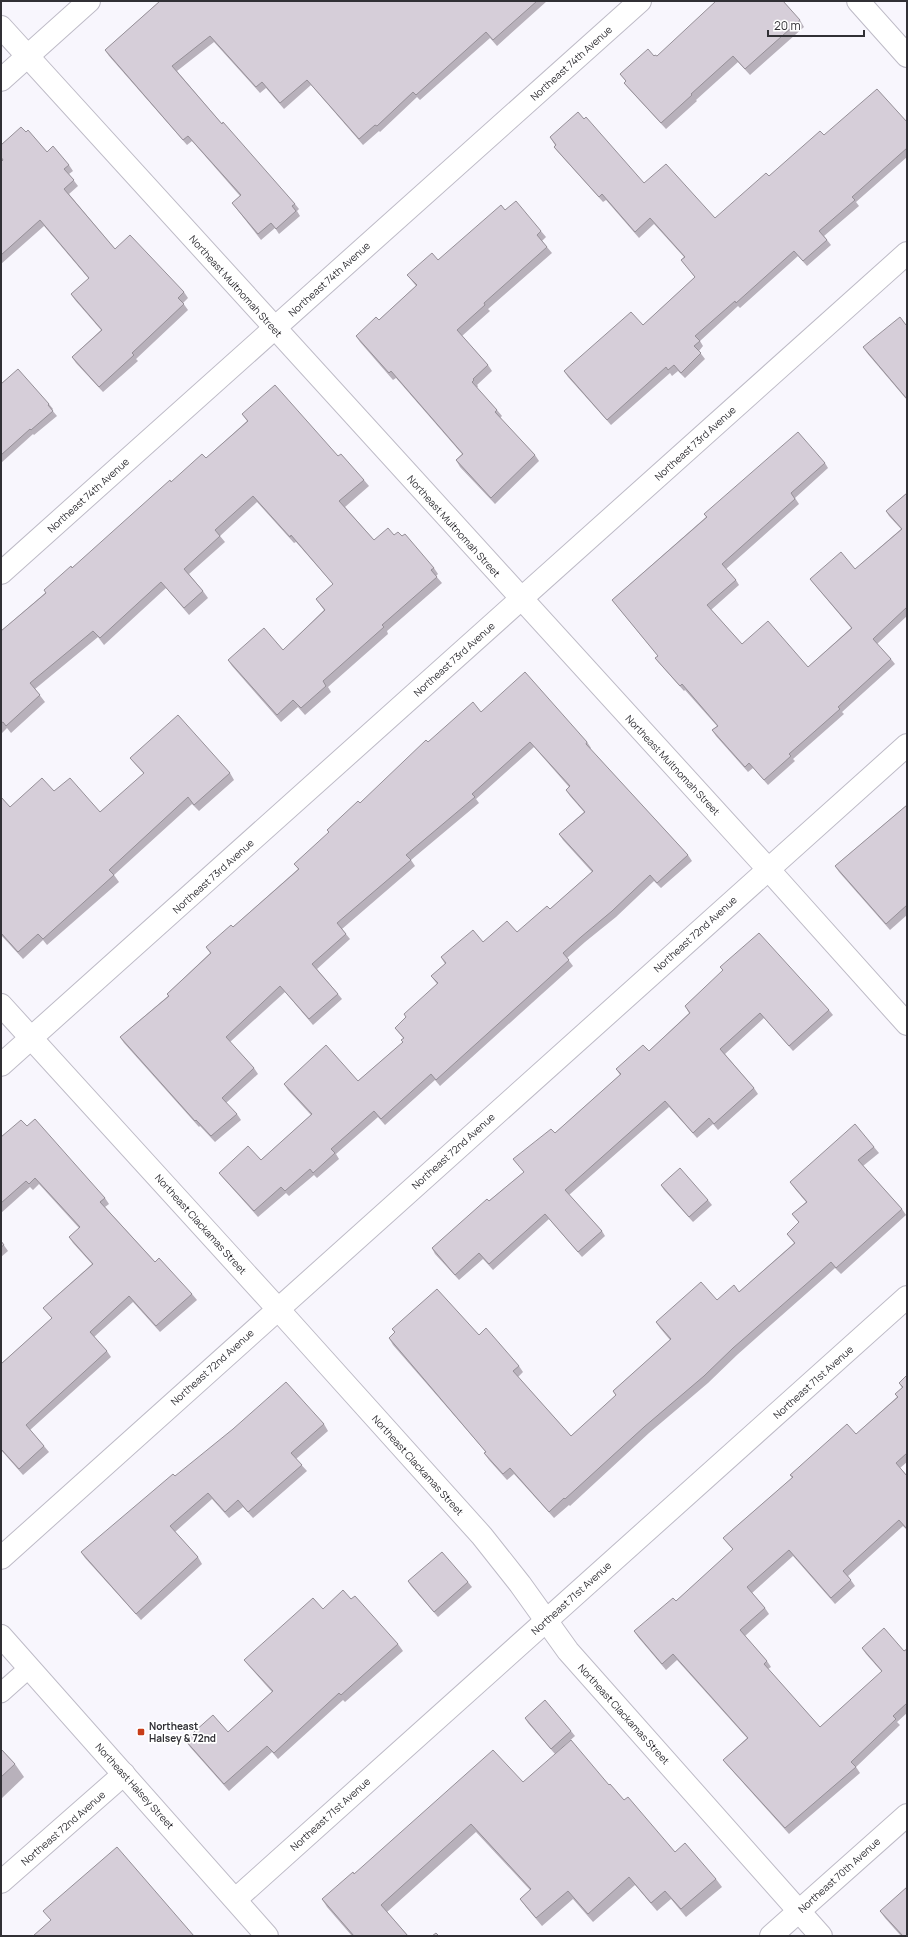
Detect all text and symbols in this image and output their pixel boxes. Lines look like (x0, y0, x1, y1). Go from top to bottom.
scale bar (768, 12, 864, 38)
text: 20 m (774, 17, 801, 34)
street label: Northeast 74th Avenue (527, 22, 615, 104)
street label: Northeast Multnomah Street (186, 232, 286, 340)
street label: Northeast 74th Avenue (285, 238, 373, 320)
street label: Northeast 73rd Avenue (651, 403, 739, 483)
street label: Northeast 74th Avenue (44, 454, 132, 536)
street label: Northeast Multnomah Street (404, 472, 504, 580)
street label: Northeast 73rd Avenue (410, 619, 498, 699)
street label: Northeast Multnomah Street (623, 712, 723, 818)
street label: Northeast 73rd Avenue (169, 836, 257, 916)
street label: Northeast 72nd Avenue (650, 893, 740, 975)
street label: Northeast 72nd Avenue (408, 1110, 498, 1192)
street label: Northeast Clackamas Street (152, 1171, 250, 1277)
street label: Northeast 72nd Avenue (167, 1326, 257, 1408)
street label: Northeast 71st Avenue (770, 1342, 856, 1422)
street label: Northeast Clackamas Street (369, 1412, 467, 1518)
street label: Northeast 71st Avenue (528, 1558, 614, 1638)
street label: Northeast Clackamas Street (575, 1661, 673, 1767)
place label: Northeast Halsey & 72nd (149, 1719, 216, 1745)
marker: Northeast Halsey & 72nd (136, 1727, 146, 1737)
street label: Northeast Halsey Street (93, 1740, 177, 1832)
street label: Northeast 71st Avenue (287, 1774, 373, 1854)
street label: Northeast 72nd Avenue (18, 1787, 108, 1869)
street label: Northeast 70th Avenue (795, 1834, 883, 1916)

